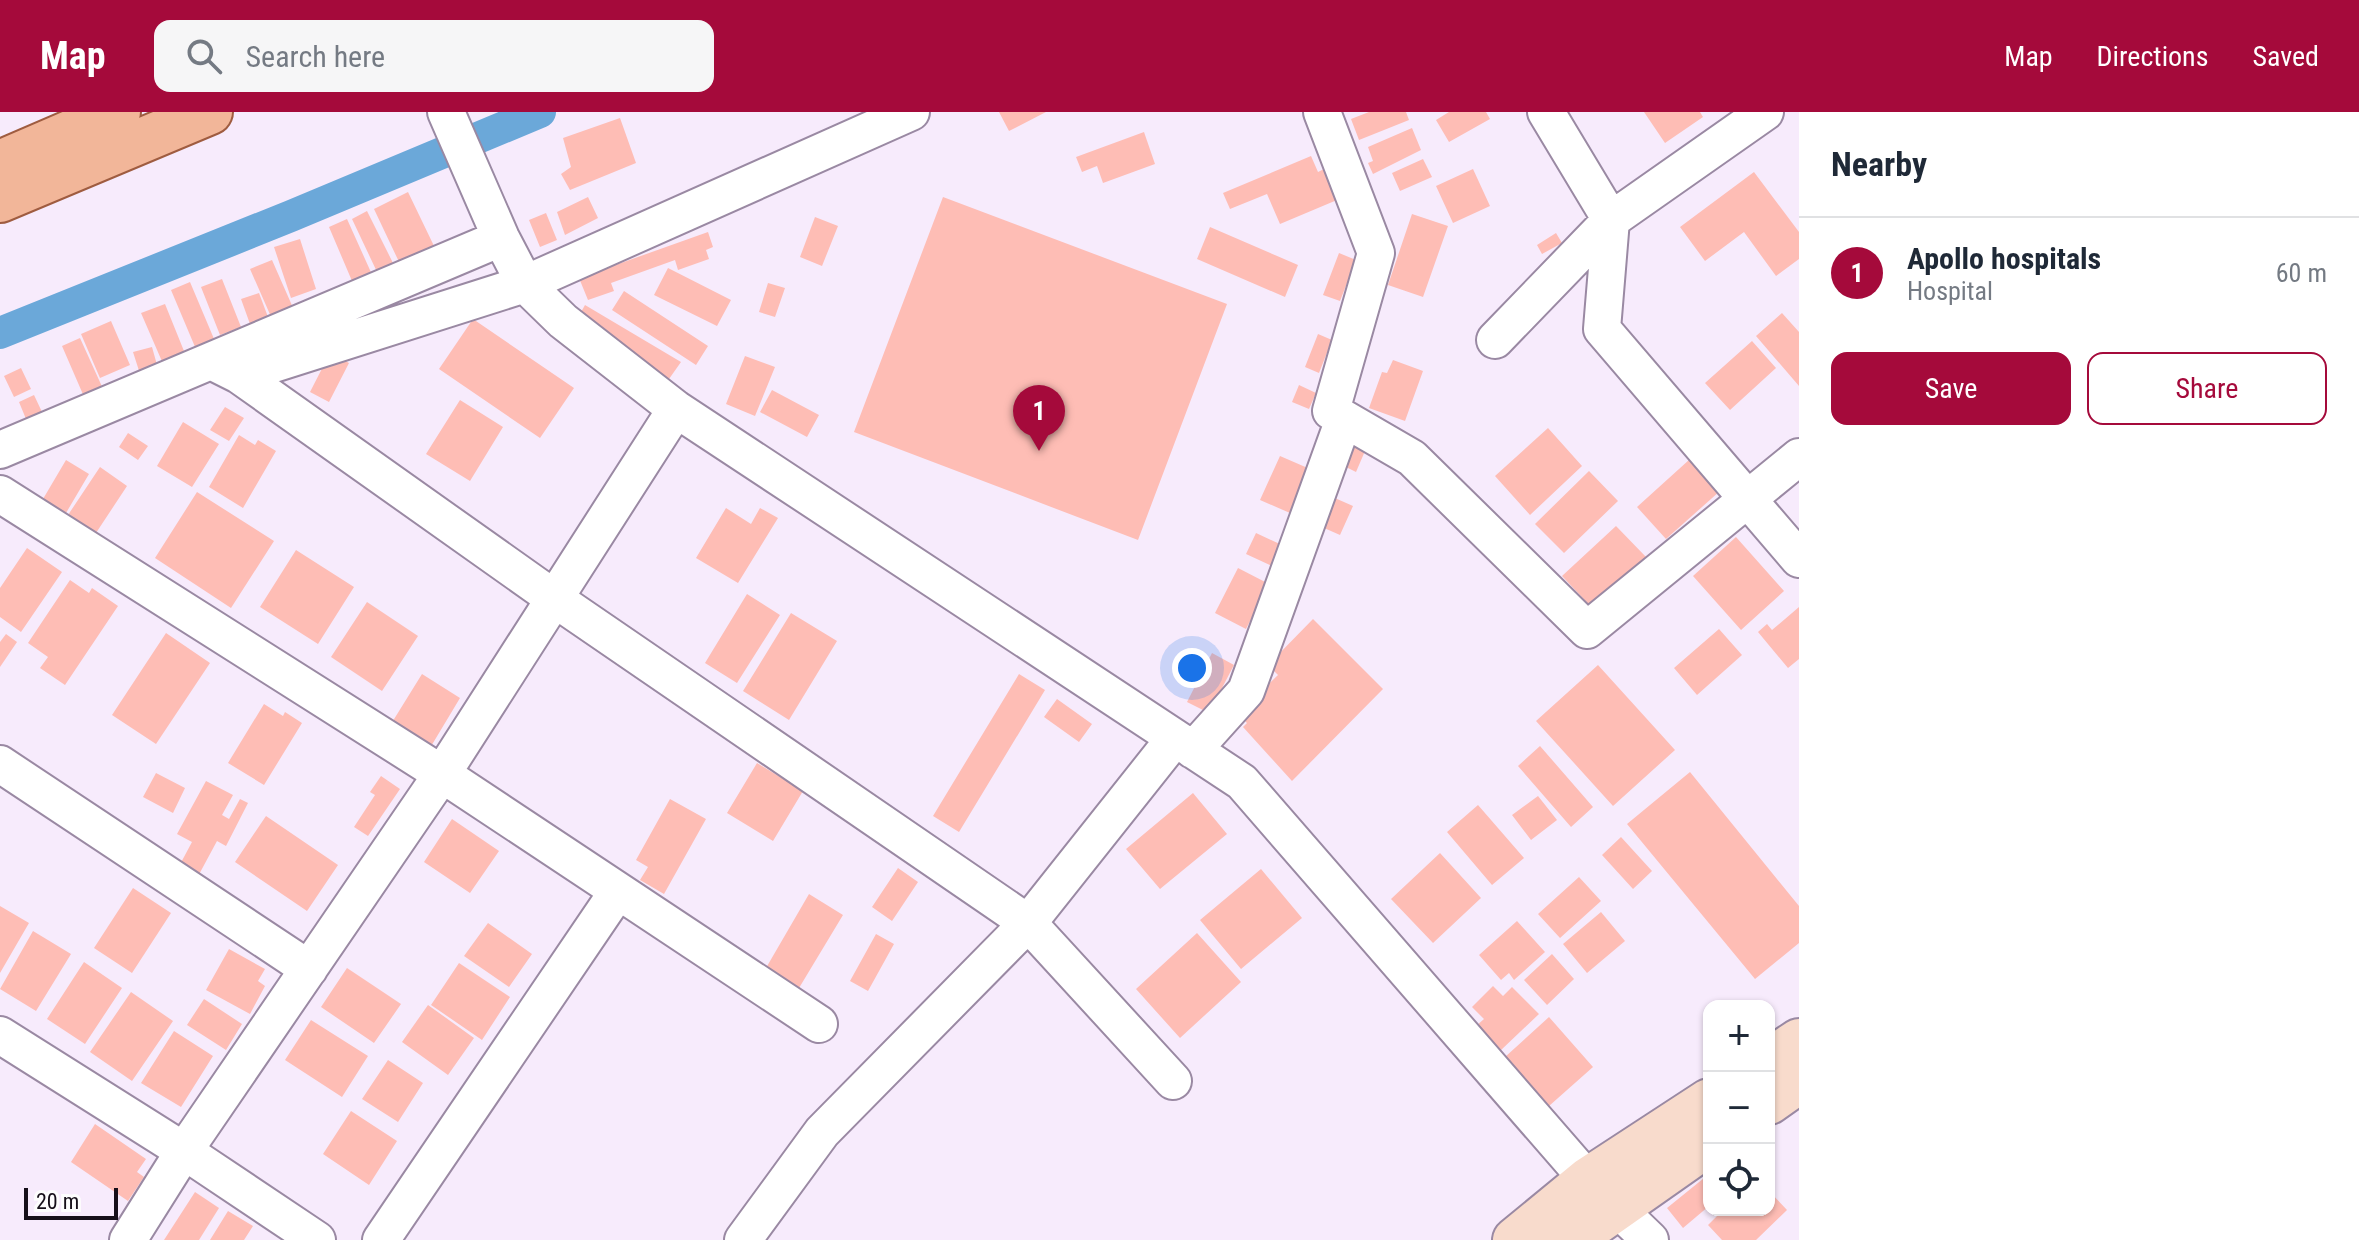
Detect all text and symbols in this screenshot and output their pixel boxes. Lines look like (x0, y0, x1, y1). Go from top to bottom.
search box (154, 20, 714, 92)
text: Map (40, 34, 106, 78)
icon: search (182, 34, 226, 78)
text: Search here (246, 39, 385, 74)
text: Map (2004, 40, 2053, 73)
text: Directions (2097, 40, 2208, 73)
text: Saved (2252, 40, 2319, 73)
text: Nearby (1831, 144, 1927, 184)
text: Apollo hospitals (1907, 241, 2101, 276)
text: 1 (1850, 258, 1864, 288)
text: 60 m (2276, 258, 2327, 288)
text: Hospital (1907, 276, 1993, 306)
button: Save (1831, 352, 2071, 425)
button: Share (2087, 352, 2327, 425)
pin: 1 (1013, 385, 1065, 451)
your location (1172, 648, 1212, 688)
map controls (1703, 1000, 1775, 1216)
button: + (1703, 1000, 1775, 1072)
button: − (1703, 1072, 1775, 1144)
button: locate (1703, 1144, 1775, 1216)
scale bar (24, 1184, 118, 1220)
text: 20 m (36, 1189, 79, 1214)

